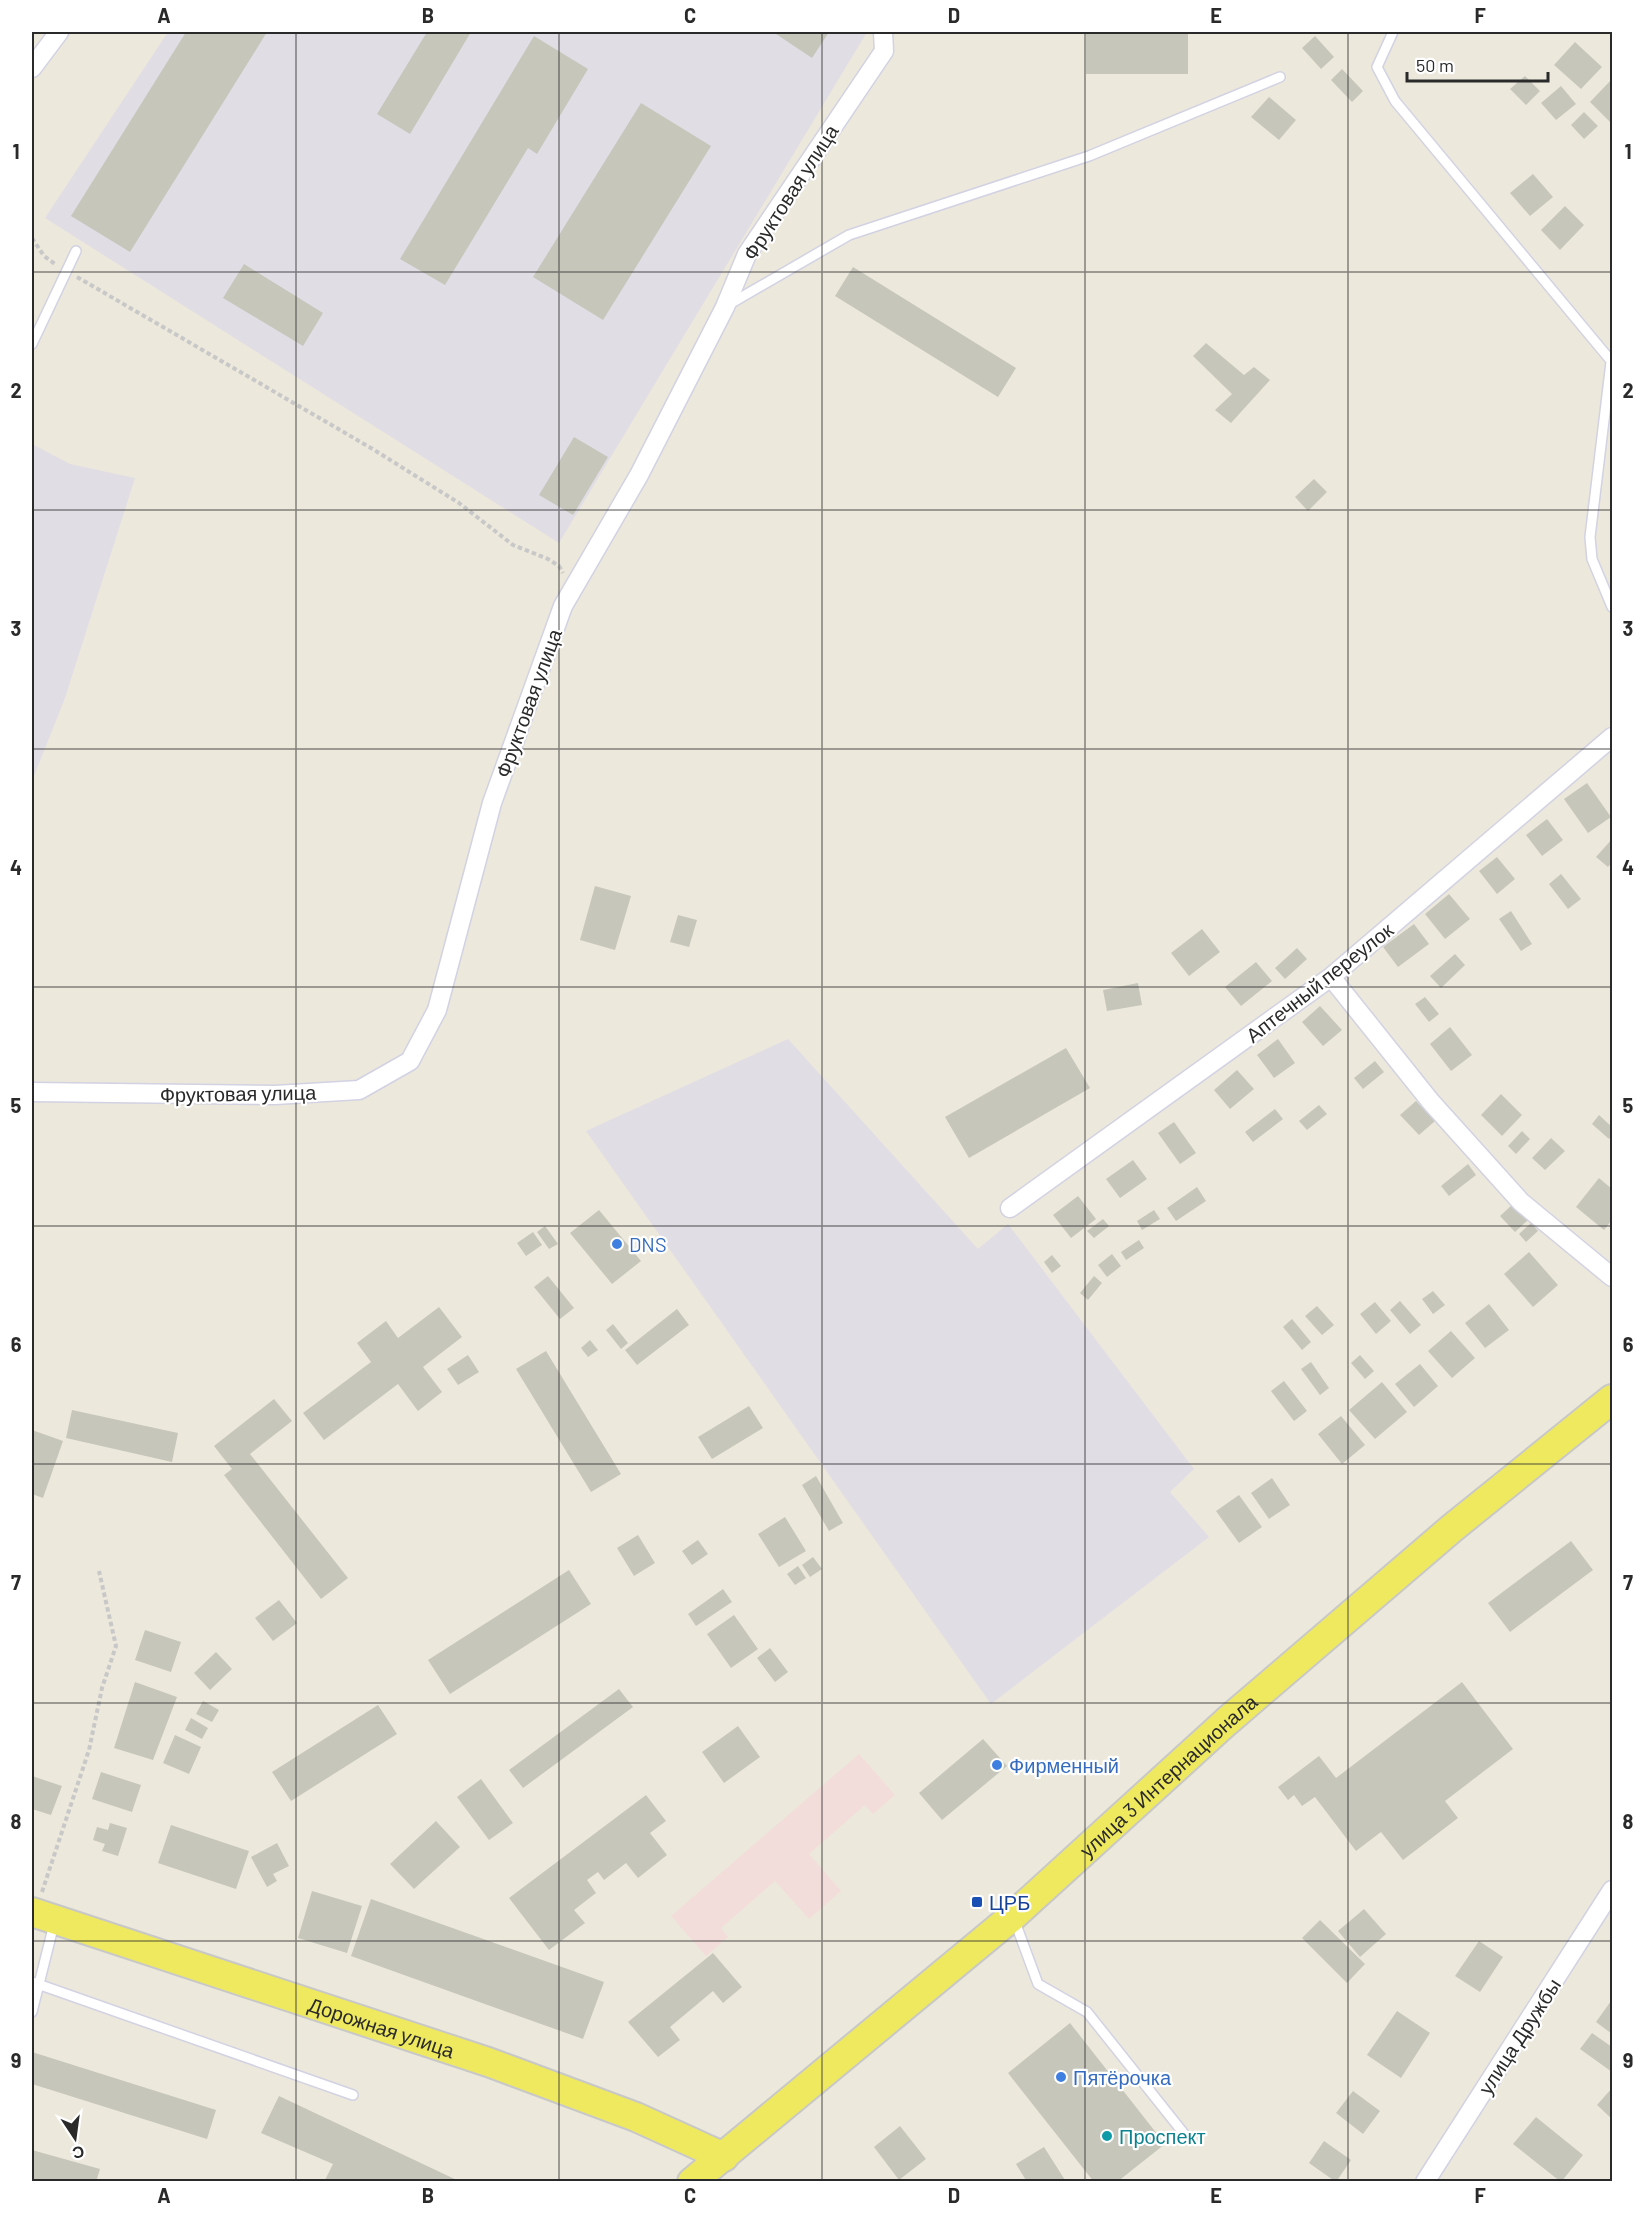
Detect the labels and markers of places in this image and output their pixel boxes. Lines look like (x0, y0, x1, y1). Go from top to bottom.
place label: DNS (629, 1232, 667, 1256)
marker: DNS (610, 1237, 624, 1251)
place label: Фирменный (1009, 1753, 1119, 1777)
marker: Фирменный (990, 1758, 1004, 1772)
place label: ЦРБ (989, 1890, 1030, 1914)
marker: ЦРБ (970, 1895, 984, 1909)
place label: Пятёрочка (1073, 2065, 1172, 2089)
marker: Пятёрочка (1054, 2070, 1068, 2084)
place label: Проспект (1119, 2124, 1206, 2148)
marker: Проспект (1100, 2129, 1114, 2143)

